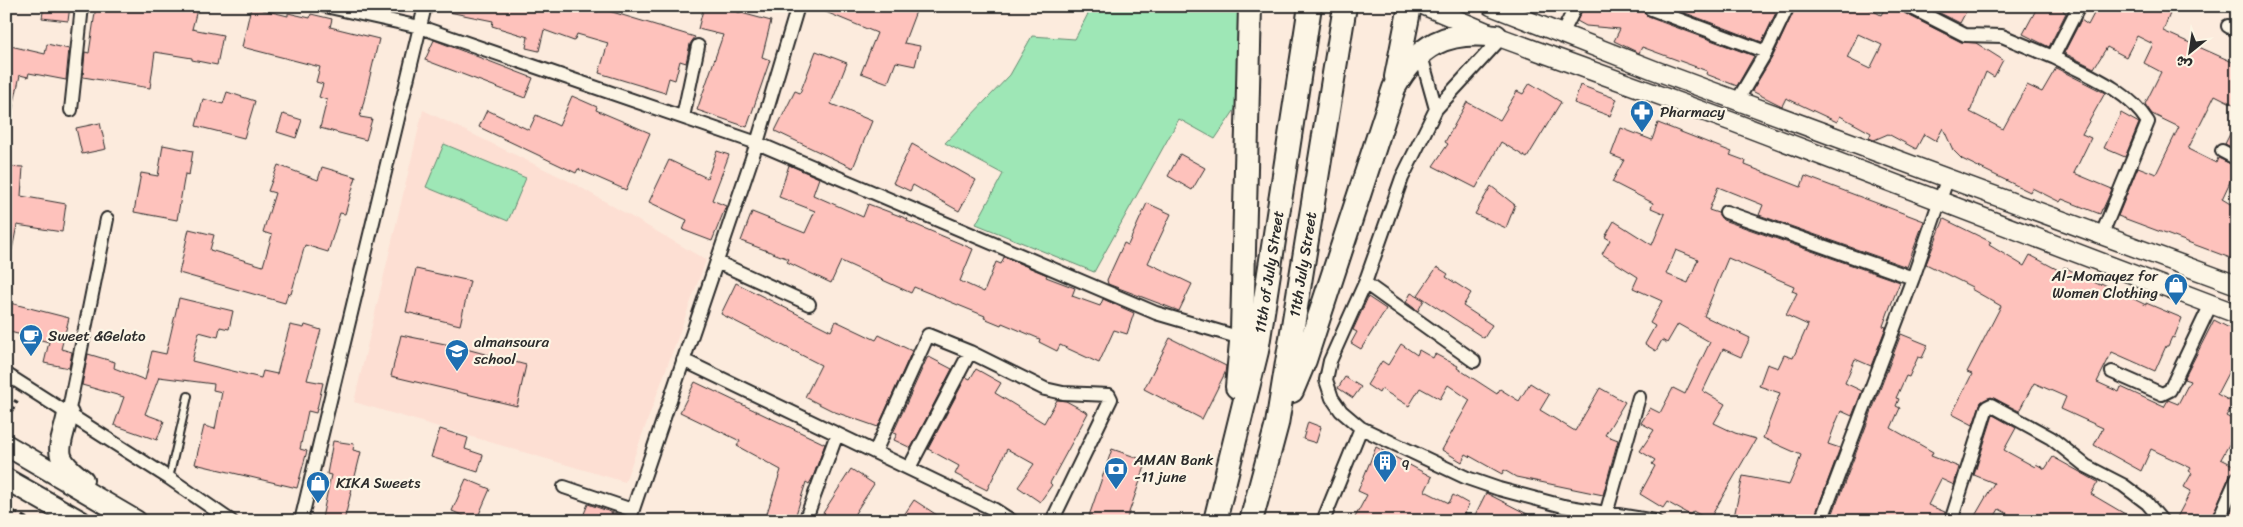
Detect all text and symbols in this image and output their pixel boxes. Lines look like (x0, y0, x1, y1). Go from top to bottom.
north arrow (2166, 28, 2216, 78)
text: ش (2171, 48, 2197, 78)
pharmacy icon: Pharmacy (1629, 99, 1655, 133)
place label: Pharmacy (1660, 99, 1725, 125)
street label: 11th of July Street (1247, 208, 1291, 335)
street label: 11th July Street (1282, 209, 1324, 319)
place label: Al-Momayez for Women Clothing (2051, 263, 2159, 306)
shop icon: Al-Momayez for Women Clothing (2163, 272, 2189, 306)
cafe icon: Sweet &Gelato (18, 323, 44, 357)
place label: Sweet &Gelato (48, 323, 146, 349)
place label: almansoura school (473, 329, 550, 372)
school or university icon: almansoura school (444, 338, 470, 372)
place label: AMAN Bank -11 june (1133, 447, 1214, 490)
building icon: q (1372, 449, 1398, 483)
place label: q (1402, 449, 1410, 475)
bank icon: AMAN Bank -11 june (1103, 456, 1129, 490)
shop icon: KIKA Sweets (305, 470, 331, 504)
place label: KIKA Sweets (336, 470, 421, 496)

